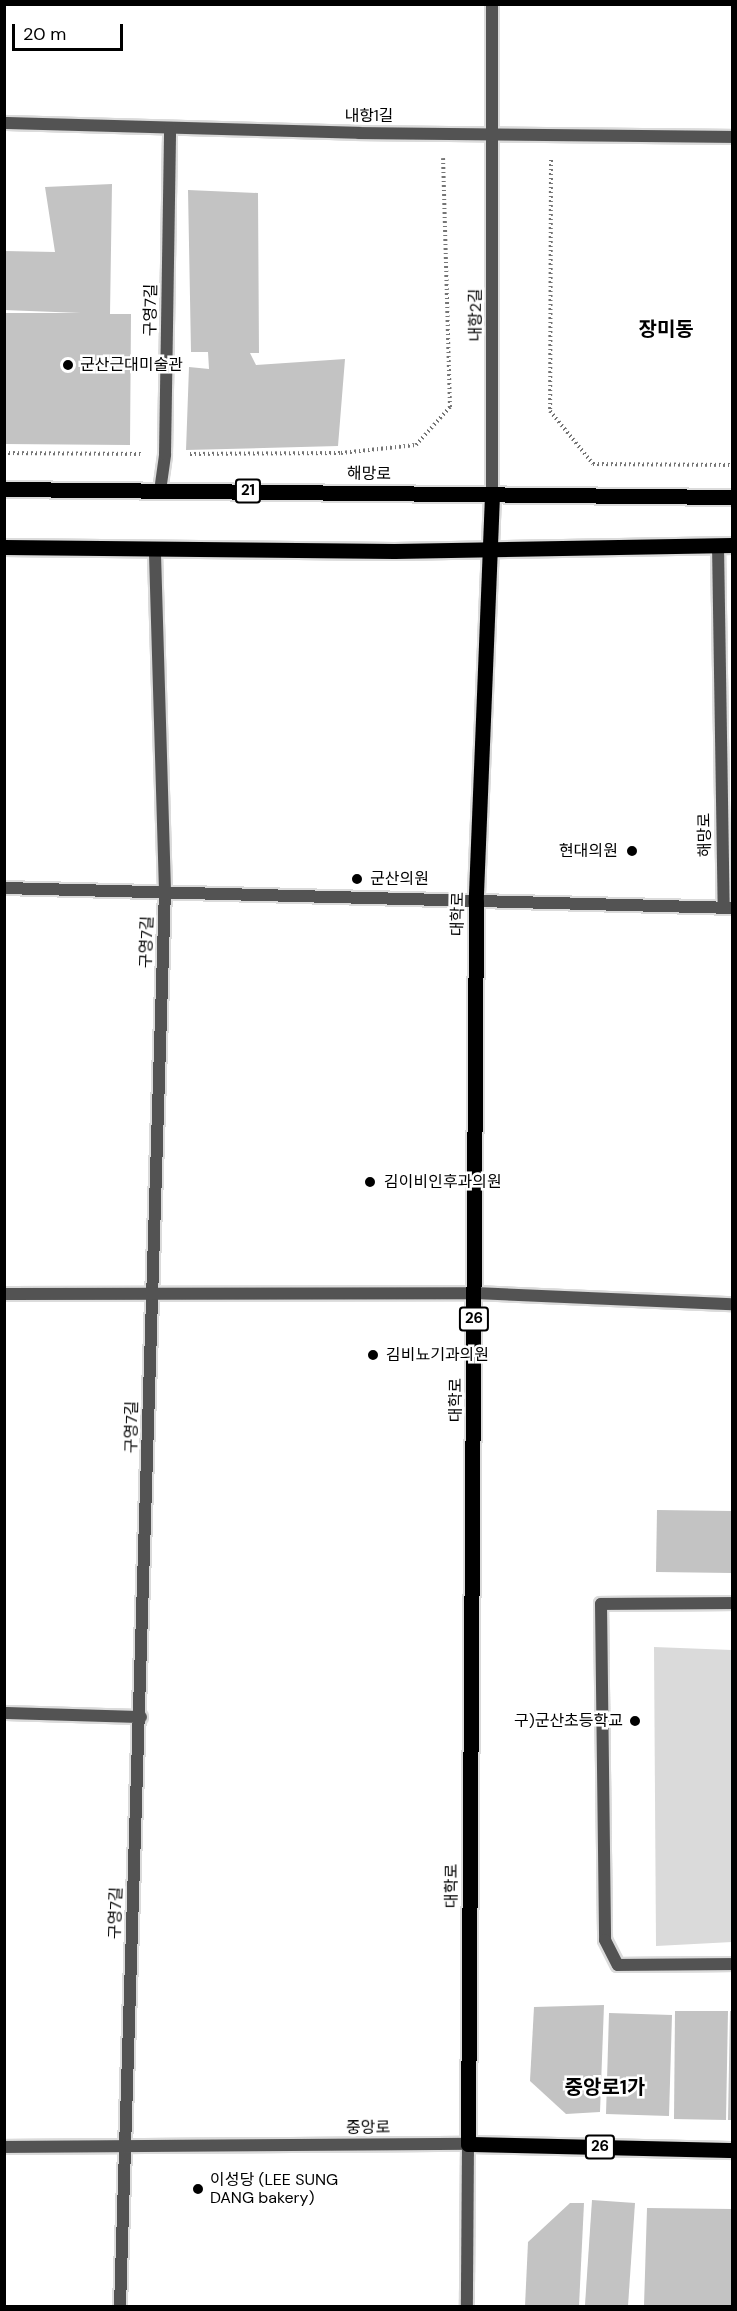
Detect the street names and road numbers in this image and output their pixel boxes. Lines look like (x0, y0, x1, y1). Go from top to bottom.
street label: 내항1길 (344, 106, 394, 126)
street label: 구영7길 (141, 283, 161, 337)
street label: 내항2길 (466, 288, 486, 342)
street label: 해망로 (347, 464, 391, 484)
road number: 21 (234, 479, 262, 503)
street label: 해망로 (695, 813, 715, 857)
street label: 대학로 (448, 892, 468, 936)
street label: 구영7길 (136, 915, 158, 969)
road number: 26 (458, 1307, 490, 1331)
street label: 대학로 (446, 1378, 466, 1422)
street label: 구영7길 (122, 1400, 142, 1454)
street label: 대학로 (442, 1864, 462, 1908)
street label: 구영7길 (105, 1886, 127, 1940)
street label: 중앙로 (346, 2118, 390, 2138)
road number: 26 (584, 2135, 616, 2159)

